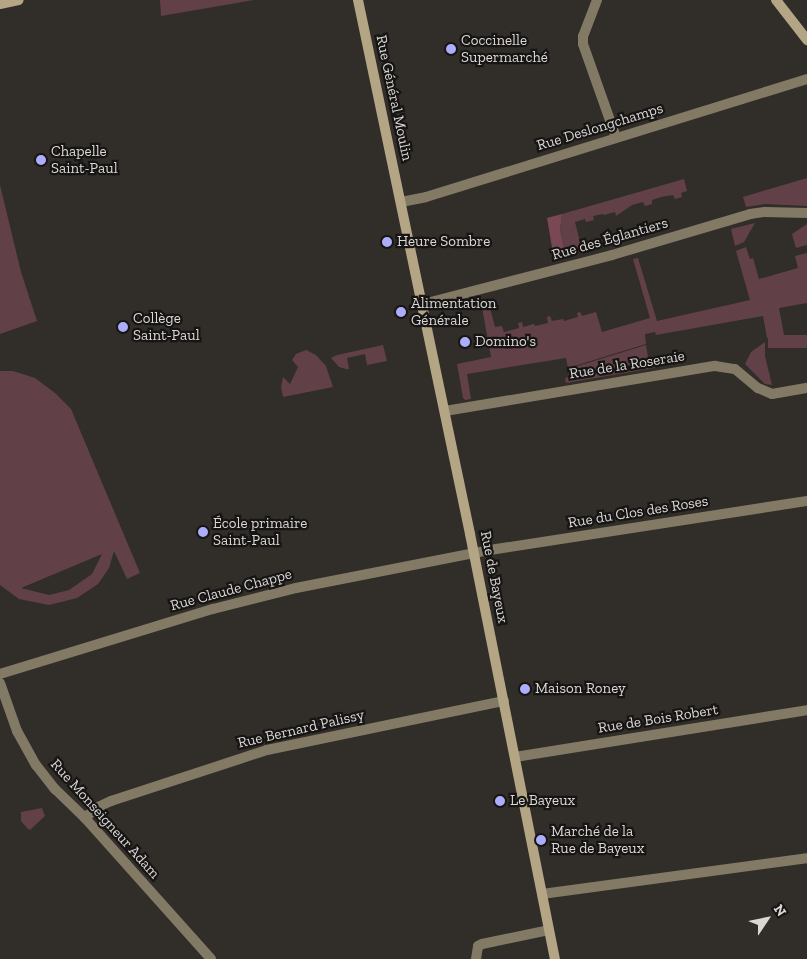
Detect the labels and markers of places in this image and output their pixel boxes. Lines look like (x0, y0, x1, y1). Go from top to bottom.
place label: Coccinelle Supermarché (461, 31, 548, 66)
marker: Coccinelle Supermarché (445, 43, 457, 55)
place label: Chapelle Saint-Paul (51, 142, 118, 177)
marker: Chapelle Saint-Paul (35, 154, 47, 166)
place label: Heure Sombre (397, 233, 490, 251)
marker: Heure Sombre (381, 236, 393, 248)
place label: Alimentation Générale (411, 294, 496, 329)
marker: Alimentation Générale (395, 306, 407, 318)
place label: Collège Saint-Paul (133, 309, 200, 344)
marker: Collège Saint-Paul (117, 321, 129, 333)
place label: Domino's (475, 333, 536, 351)
marker: Domino's (459, 336, 471, 348)
place label: École primaire Saint-Paul (213, 514, 307, 549)
marker: École primaire Saint-Paul (197, 526, 209, 538)
place label: Maison Roney (535, 680, 626, 698)
marker: Maison Roney (519, 683, 531, 695)
place label: Le Bayeux (510, 792, 575, 810)
marker: Le Bayeux (494, 795, 506, 807)
place label: Marché de la Rue de Bayeux (551, 822, 644, 857)
marker: Marché de la Rue de Bayeux (535, 834, 547, 846)

